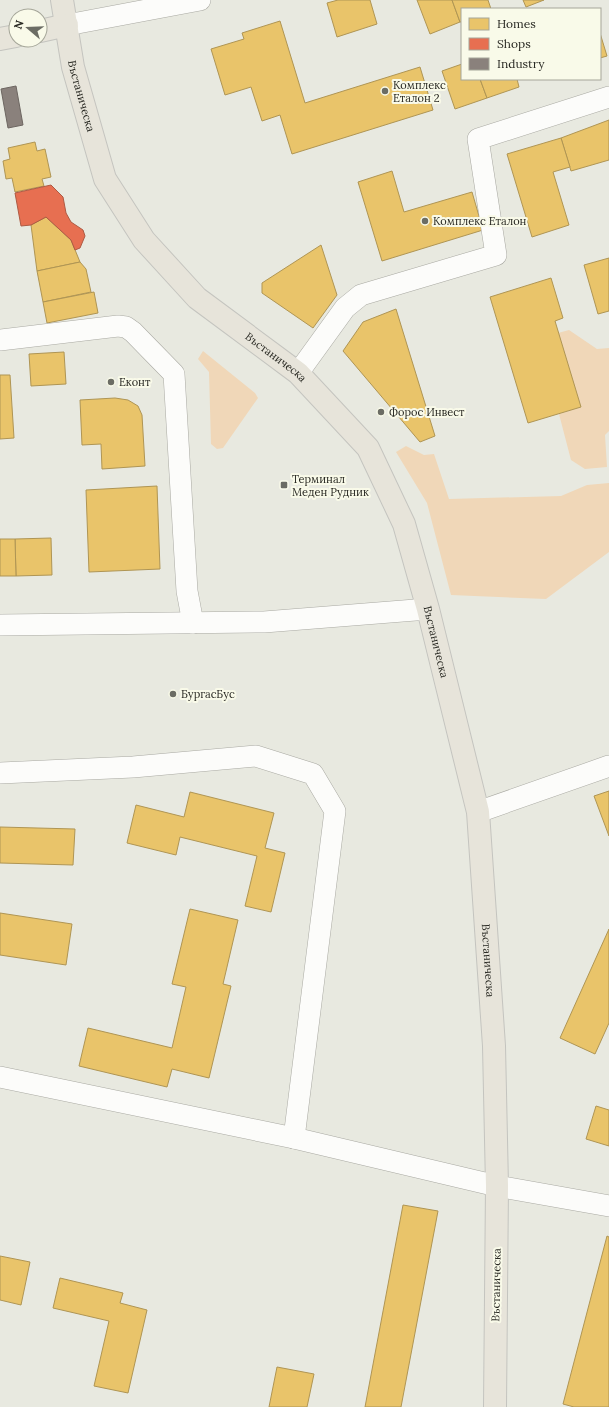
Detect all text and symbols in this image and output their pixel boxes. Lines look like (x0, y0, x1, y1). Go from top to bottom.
north arrow (8, 8, 48, 48)
legend (461, 8, 601, 80)
text: Homes (497, 16, 536, 31)
text: N (11, 18, 27, 31)
text: Shops (497, 36, 531, 51)
text: Industry (497, 56, 545, 71)
street label: Въстаническа (65, 59, 98, 134)
place label: Комплекс Еталон 2 (393, 78, 446, 105)
marker: Комплекс Еталон 2 (380, 86, 390, 96)
place label: Комплекс Еталон (433, 214, 527, 228)
marker: Комплекс Еталон (420, 216, 430, 226)
street label: Въстаническа (243, 329, 310, 385)
place label: Еконт (119, 375, 151, 389)
marker: Еконт (106, 377, 116, 387)
place label: Форос Инвест (389, 405, 465, 419)
marker: Форос Инвест (376, 407, 386, 417)
place label: Терминал Меден Рудник (292, 472, 369, 499)
marker: Терминал Меден Рудник (279, 480, 289, 490)
street label: Въстаническа (421, 604, 452, 680)
place label: БургасБус (181, 687, 235, 701)
marker: БургасБус (168, 689, 178, 699)
street label: Въстаническа (479, 923, 498, 998)
street label: Въстаническа (488, 1248, 504, 1322)

